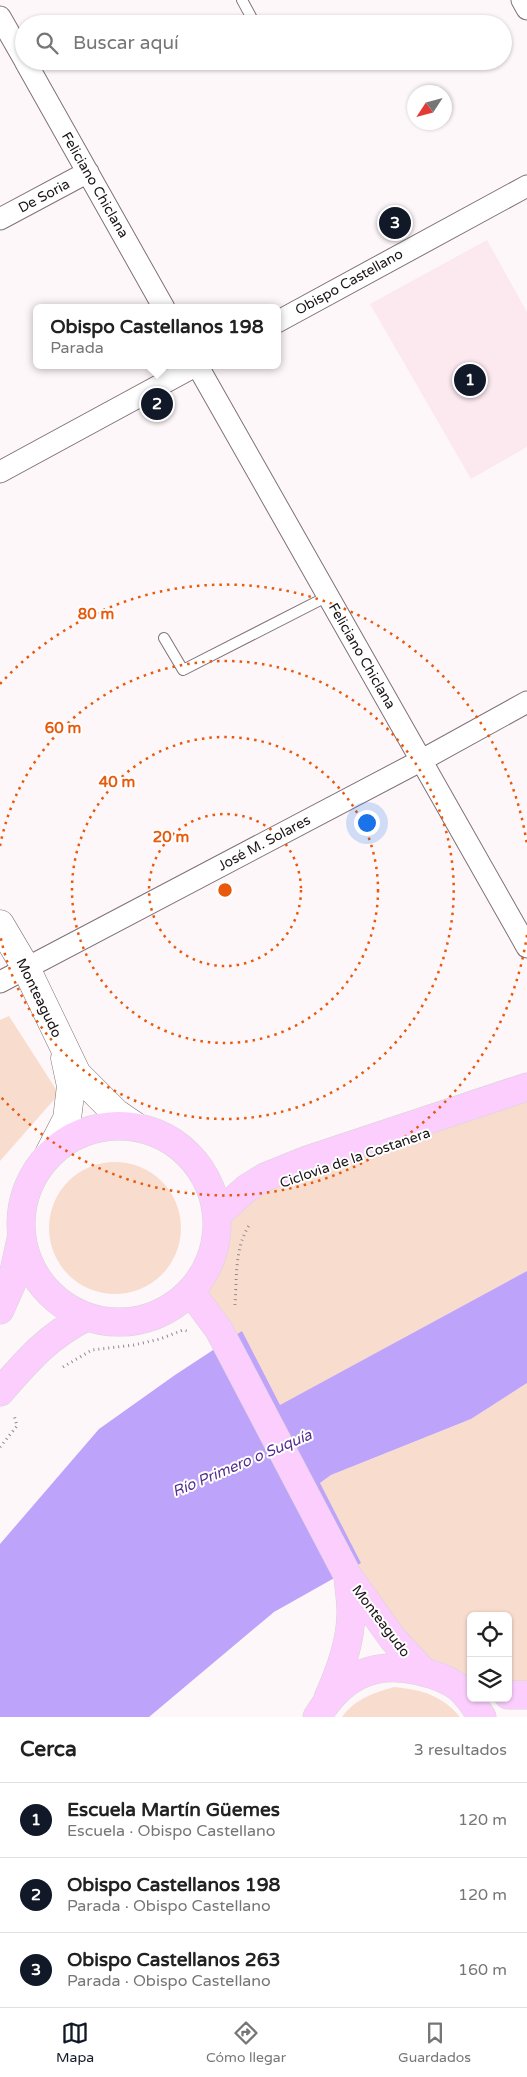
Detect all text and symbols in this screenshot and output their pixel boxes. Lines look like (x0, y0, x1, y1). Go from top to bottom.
search box (15, 15, 512, 70)
icon: search (33, 29, 61, 57)
text: Buscar aquí (73, 32, 179, 54)
north arrow (407, 85, 452, 130)
street label: Feliciano Chiclana (58, 129, 132, 241)
street label: De Soria (15, 175, 73, 217)
pin: 3 (379, 204, 411, 242)
street label: Obispo Castellano (292, 245, 406, 319)
popup (33, 304, 281, 369)
text: Obispo Castellanos 198 (50, 316, 264, 338)
text: Parada (50, 338, 104, 358)
pin: 1 (454, 361, 486, 399)
pin: 2 (141, 385, 173, 423)
street label: Feliciano Chiclana (325, 600, 399, 712)
text: 80 m (78, 605, 114, 623)
text: 60 m (45, 719, 81, 737)
text: 40 m (99, 773, 135, 791)
your location (354, 810, 380, 836)
street label: José M. Solares (215, 811, 313, 875)
text: 20 m (153, 828, 189, 846)
centre of rings (216, 881, 234, 899)
street label: Monteagudo (13, 956, 65, 1040)
street label: Ciclovia de la Costanera (278, 1124, 432, 1192)
water label: Río Primero o Suquía (170, 1425, 315, 1501)
street label: Monteagudo (348, 1582, 414, 1660)
map controls (467, 1612, 512, 1702)
button: locate (467, 1612, 512, 1657)
button: layers (467, 1657, 512, 1702)
text: Cerca (20, 1737, 77, 1762)
text: 3 resultados (414, 1740, 507, 1760)
text: Escuela Martín Güemes (67, 1799, 280, 1821)
text: 1 (31, 1810, 41, 1830)
text: 120 m (458, 1810, 507, 1830)
text: Escuela · Obispo Castellano (67, 1821, 275, 1841)
text: Obispo Castellanos 198 (67, 1874, 281, 1896)
text: 2 (31, 1885, 41, 1905)
text: 120 m (458, 1885, 507, 1905)
text: Parada · Obispo Castellano (67, 1896, 271, 1916)
text: Obispo Castellanos 263 (67, 1949, 281, 1971)
text: 3 (31, 1960, 41, 1980)
text: 160 m (458, 1960, 507, 1980)
text: Parada · Obispo Castellano (67, 1971, 271, 1991)
tab: Mapa (56, 2019, 94, 2066)
tab: Cómo llegar (206, 2019, 286, 2066)
tab: Guardados (398, 2019, 471, 2066)

